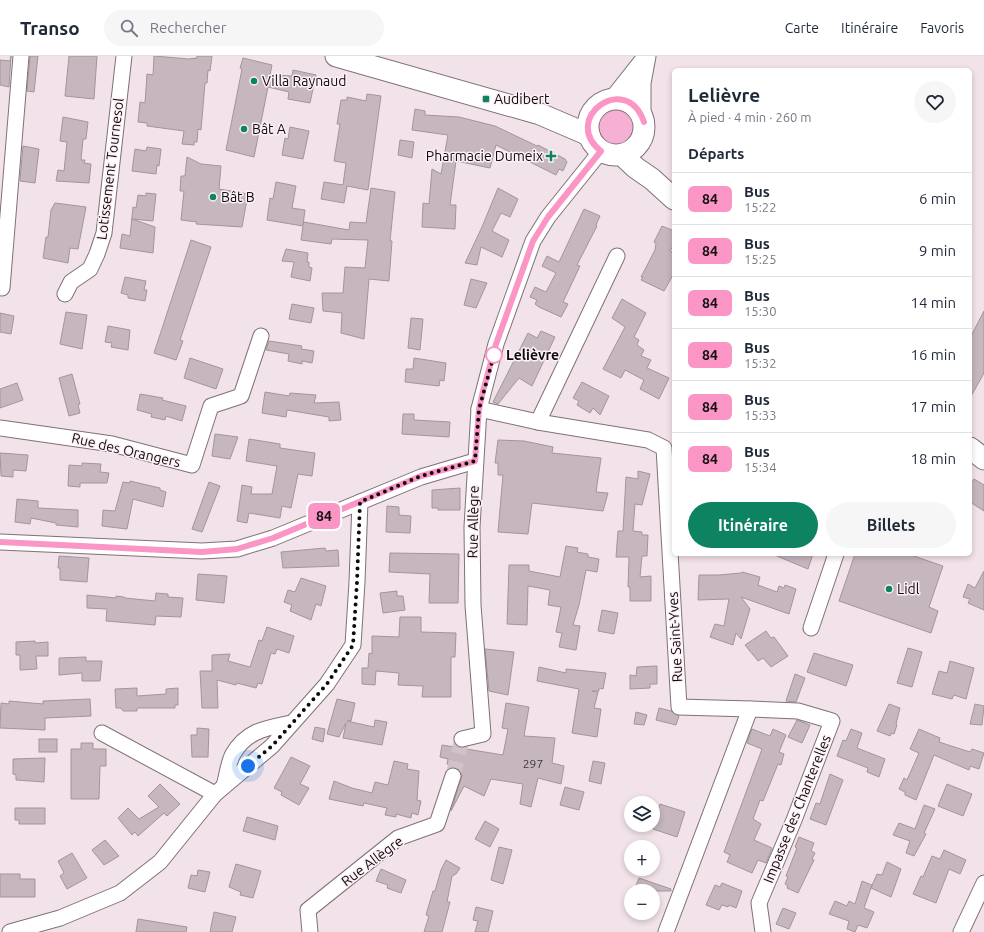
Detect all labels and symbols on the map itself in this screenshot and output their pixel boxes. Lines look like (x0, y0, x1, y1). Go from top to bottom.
place label: Villa Raynaud (262, 73, 347, 89)
marker: Villa Raynaud (249, 76, 259, 86)
place label: Audibert (494, 91, 550, 107)
marker: Audibert (481, 94, 491, 104)
street label: Lotissement Tournesol (93, 97, 127, 241)
place label: Bât A (252, 121, 286, 137)
marker: Bât A (239, 124, 249, 134)
place label: Pharmacie Dumeix (426, 148, 543, 164)
marker: Pharmacie Dumeix (546, 151, 556, 161)
place label: Bât B (221, 189, 255, 205)
marker: Bât B (208, 192, 218, 202)
marker: Lelièvre (485, 346, 503, 364)
place label: Lelièvre (506, 347, 559, 363)
street label: Rue des Orangers (70, 430, 182, 470)
street label: Rue Allègre (464, 485, 482, 559)
line badge: 84 (306, 503, 342, 529)
place label: Lidl (897, 581, 920, 597)
marker: Lidl (884, 584, 894, 594)
street label: Rue Saint-Yves (665, 591, 685, 683)
street label: Impasse des Chanterelles (760, 733, 834, 885)
your location (238, 756, 258, 776)
house number: 297 (523, 757, 543, 770)
street label: Rue Allègre (338, 833, 406, 889)

